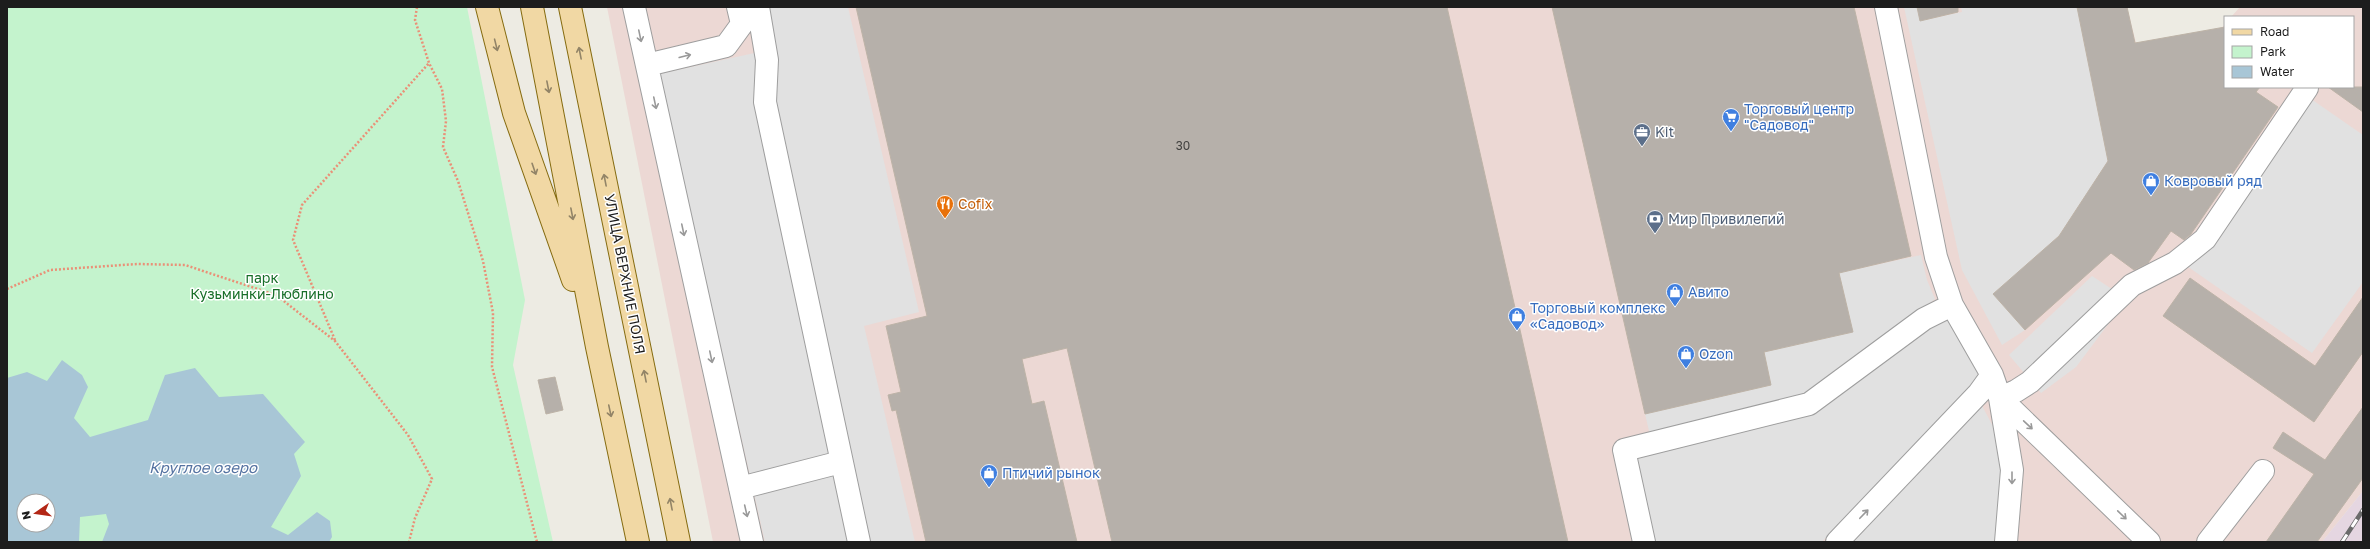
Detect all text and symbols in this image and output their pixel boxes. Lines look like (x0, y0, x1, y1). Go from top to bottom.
legend (2224, 16, 2354, 88)
text: Road (2260, 24, 2289, 39)
one-way arrow (637, 29, 645, 42)
one-way arrow (493, 38, 501, 51)
text: Park (2260, 44, 2286, 59)
one-way arrow (575, 47, 583, 60)
one-way arrow (678, 52, 691, 59)
text: Water (2260, 64, 2294, 79)
one-way arrow (544, 80, 552, 93)
one-way arrow (652, 96, 660, 109)
place label: Торговый центр "Садовод" (1744, 100, 1854, 133)
supermarket icon: Торговый центр "Садовод" (1721, 107, 1741, 132)
office icon: Kit (1632, 122, 1652, 147)
place label: Kit (1655, 123, 1674, 140)
house number: 30 (1176, 138, 1190, 153)
one-way arrow (531, 163, 538, 176)
shop icon: Ковровый ряд (2141, 171, 2161, 196)
place label: Ковровый ряд (2164, 172, 2263, 189)
one-way arrow (601, 174, 609, 187)
street label: УЛИЦА ВЕРХНИЕ ПОЛЯ (602, 192, 649, 356)
restaurant icon: Cofix (935, 194, 955, 219)
place label: Cofix (958, 195, 993, 212)
one-way arrow (568, 207, 576, 220)
bank icon: Мир Привилегий (1645, 209, 1665, 234)
place label: Мир Привилегий (1668, 210, 1785, 227)
one-way arrow (680, 223, 688, 236)
park label: парк Кузьминки-Люблино (190, 269, 334, 302)
shop icon: Авито (1665, 282, 1685, 307)
place label: Авито (1688, 283, 1729, 300)
place label: Торговый комплекс «Садовод» (1530, 299, 1666, 332)
shop icon: Торговый комплекс «Садовод» (1507, 306, 1527, 331)
shop icon: Ozon (1676, 344, 1696, 369)
place label: Ozon (1699, 345, 1733, 362)
one-way arrow (708, 350, 716, 363)
one-way arrow (641, 370, 649, 383)
one-way arrow (607, 404, 615, 417)
one-way arrow (2023, 420, 2033, 430)
water label: Круглое озеро (149, 458, 258, 477)
shop icon: Птичий рынок (979, 463, 999, 488)
place label: Птичий рынок (1002, 464, 1100, 481)
one-way arrow (2008, 471, 2016, 484)
north arrow (16, 493, 56, 533)
one-way arrow (667, 498, 675, 511)
one-way arrow (742, 505, 750, 518)
one-way arrow (1859, 509, 1869, 519)
text: N (18, 510, 33, 521)
one-way arrow (2117, 511, 2127, 520)

